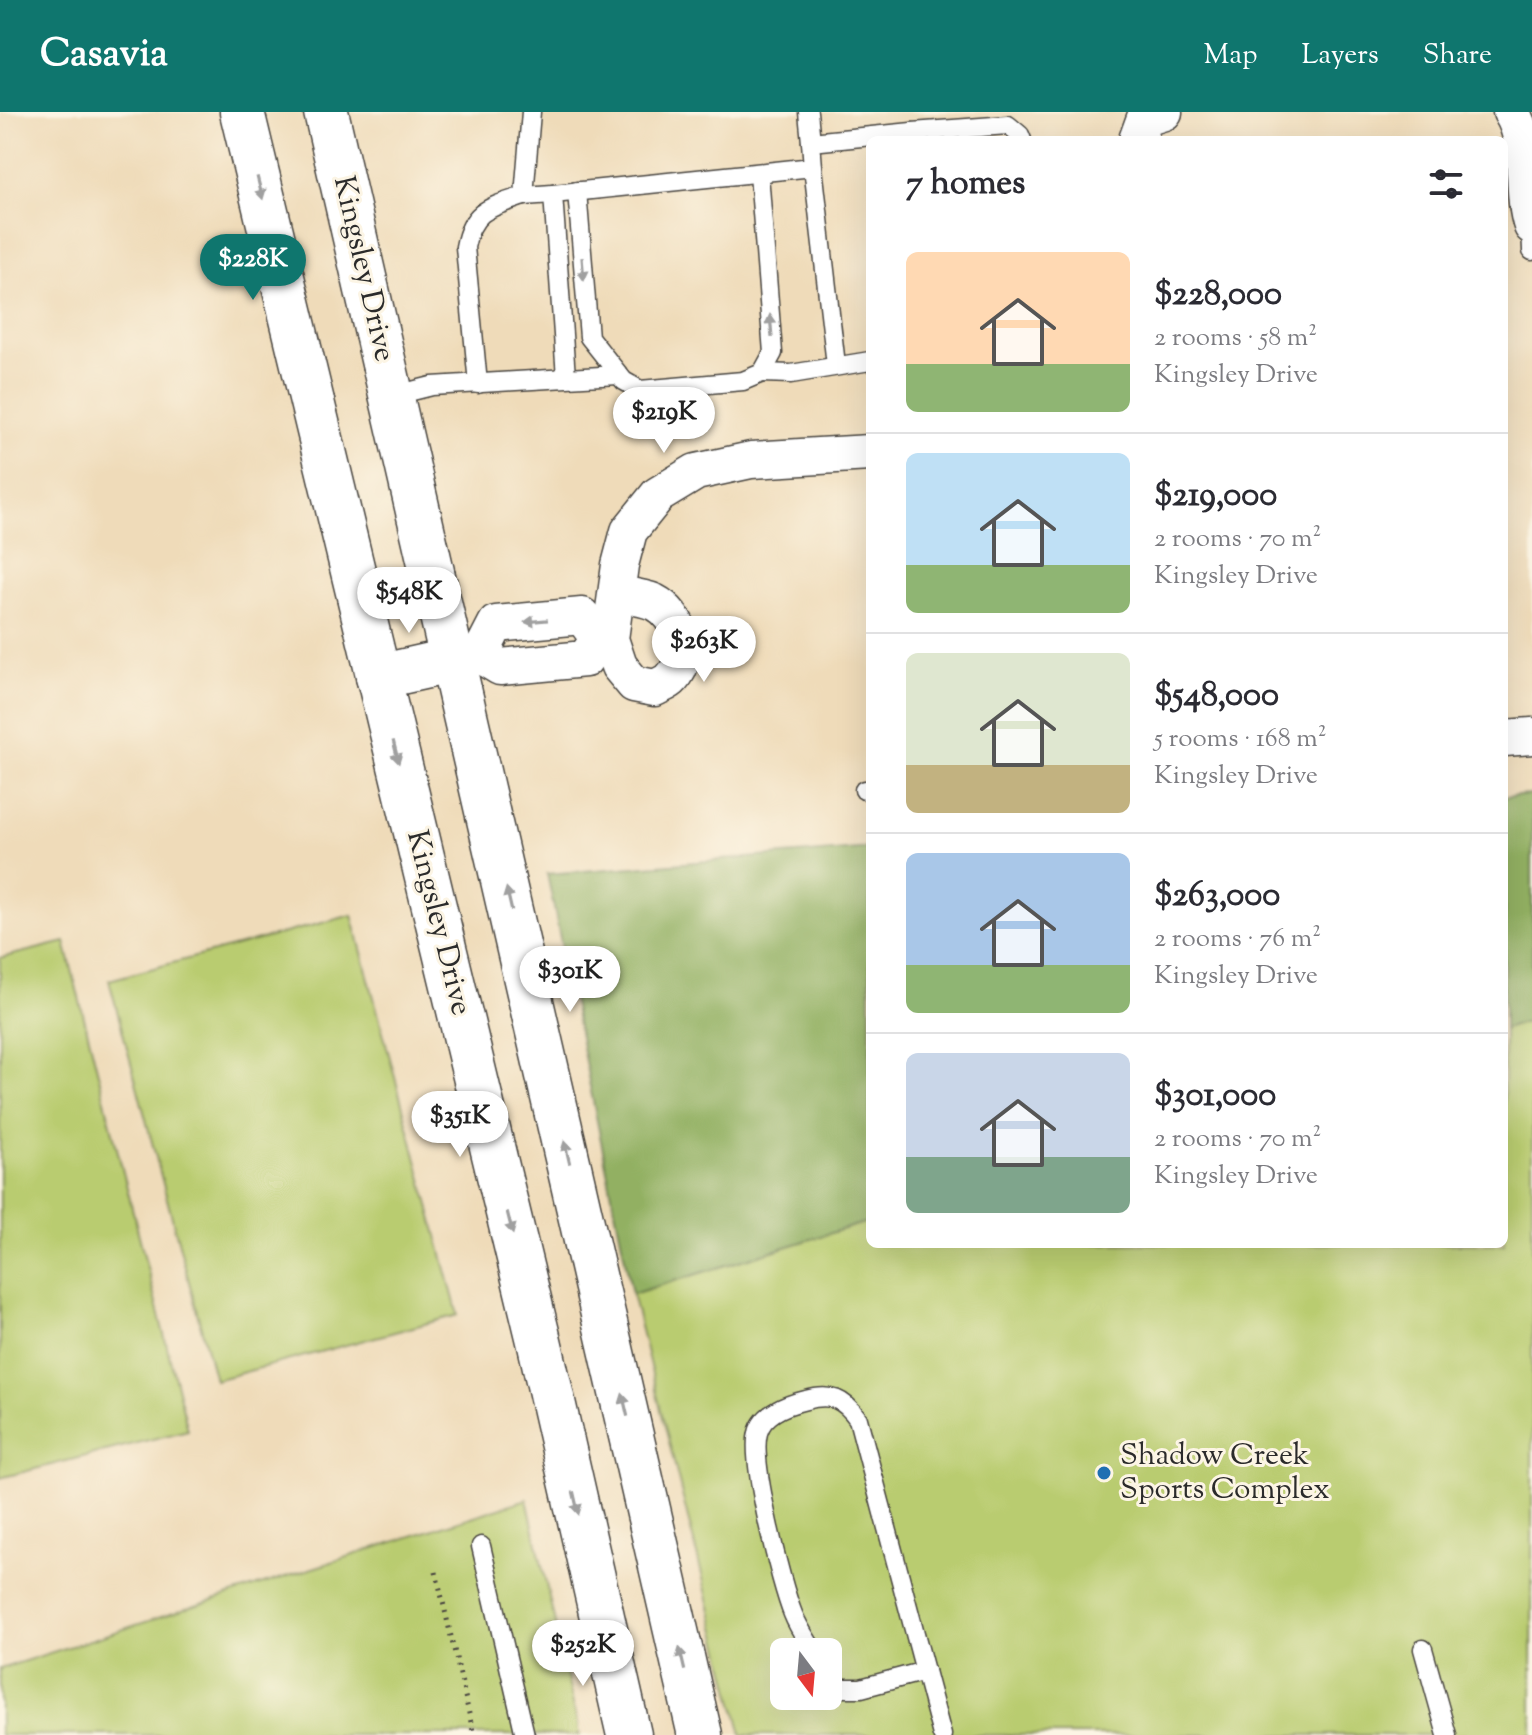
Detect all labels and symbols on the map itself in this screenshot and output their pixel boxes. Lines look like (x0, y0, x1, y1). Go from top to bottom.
street label: Kingsley Drive (321, 172, 405, 366)
one-way arrow (255, 175, 267, 200)
pin: $228K (197, 234, 309, 302)
one-way arrow (577, 257, 590, 282)
one-way arrow (764, 313, 777, 338)
pin: $219K (608, 387, 720, 455)
pin: $548K (353, 567, 465, 635)
one-way arrow (523, 614, 548, 627)
pin: $263K (648, 616, 760, 684)
one-way arrow (391, 740, 403, 765)
street label: Kingsley Drive (394, 826, 482, 1020)
one-way arrow (502, 886, 515, 911)
pin: $301K (514, 946, 626, 1014)
pin: $351K (404, 1091, 516, 1159)
one-way arrow (560, 1139, 573, 1164)
one-way arrow (505, 1211, 517, 1236)
one-way arrow (618, 1393, 630, 1418)
place label: Shadow Creek Sports Complex (1120, 1435, 1330, 1512)
marker: Shadow Creek Sports Complex (1095, 1464, 1113, 1482)
one-way arrow (570, 1491, 583, 1516)
pin: $252K (527, 1620, 639, 1688)
north arrow (770, 1638, 842, 1710)
one-way arrow (676, 1646, 688, 1671)

